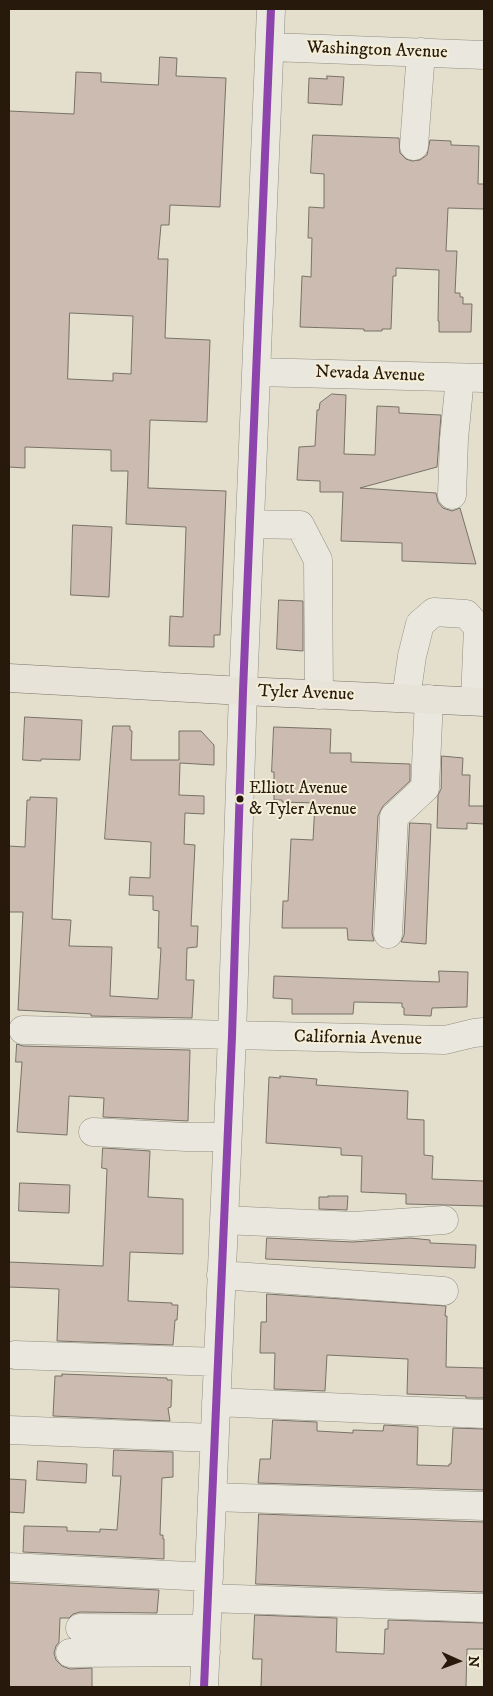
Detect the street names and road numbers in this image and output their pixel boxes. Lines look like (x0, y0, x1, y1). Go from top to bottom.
street label: Washington Avenue (306, 38, 448, 64)
street label: Nevada Avenue (315, 362, 425, 388)
street label: Tyler Avenue (258, 682, 354, 706)
street label: California Avenue (294, 1027, 422, 1051)

